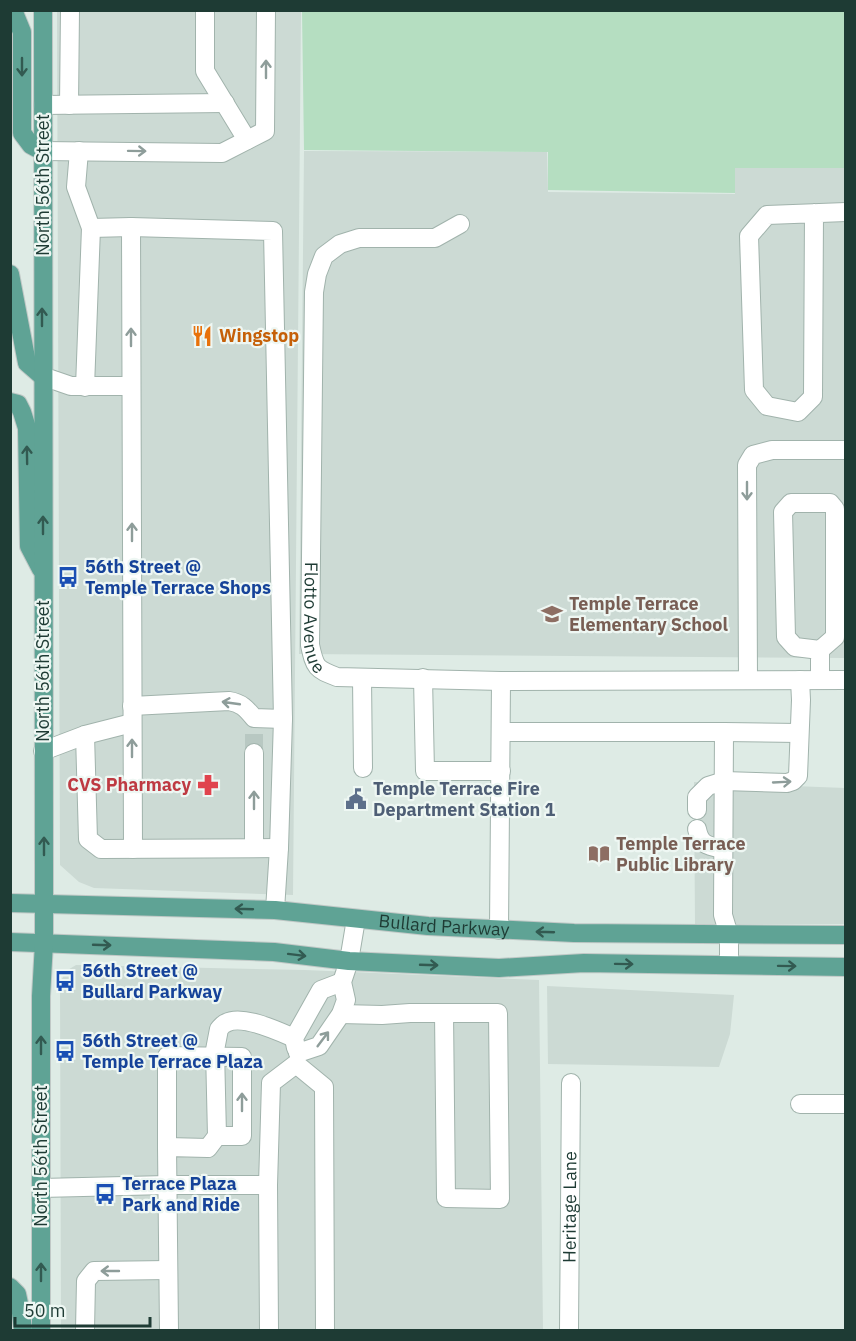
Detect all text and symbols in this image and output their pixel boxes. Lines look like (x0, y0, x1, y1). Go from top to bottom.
one-way arrow (16, 57, 28, 77)
one-way arrow (260, 60, 272, 80)
street label: North 56th Street (31, 114, 54, 256)
one-way arrow (127, 146, 147, 157)
one-way arrow (36, 308, 48, 328)
restaurant icon: Wingstop (190, 324, 214, 348)
place label: Wingstop (219, 324, 299, 347)
one-way arrow (125, 328, 137, 348)
one-way arrow (22, 446, 33, 466)
one-way arrow (741, 481, 753, 501)
one-way arrow (37, 515, 49, 535)
one-way arrow (126, 523, 138, 543)
place label: 56th Street @ Temple Terrace Shops (85, 555, 271, 599)
street label: Flotto Avenue (299, 562, 330, 678)
bus stop icon: 56th Street @ Temple Terrace Shops (56, 565, 80, 589)
place label: Temple Terrace Elementary School (569, 592, 728, 636)
street label: North 56th Street (31, 600, 54, 742)
school or university icon: Temple Terrace Elementary School (540, 602, 564, 626)
one-way arrow (222, 697, 241, 708)
one-way arrow (126, 739, 138, 759)
place label: CVS Pharmacy (67, 773, 191, 796)
pharmacy icon: CVS Pharmacy (196, 773, 220, 797)
one-way arrow (772, 776, 792, 787)
place label: Temple Terrace Fire Department Station 1 (373, 777, 556, 821)
public building icon: Temple Terrace Fire Department Station 1 (344, 787, 368, 811)
one-way arrow (248, 791, 260, 811)
place label: Temple Terrace Public Library (616, 832, 746, 876)
one-way arrow (38, 836, 50, 856)
library icon: Temple Terrace Public Library (587, 842, 611, 866)
one-way arrow (235, 904, 255, 915)
street label: Bullard Parkway (378, 909, 510, 941)
one-way arrow (535, 926, 555, 937)
one-way arrow (92, 940, 111, 951)
one-way arrow (286, 950, 306, 961)
one-way arrow (614, 958, 634, 970)
place label: 56th Street @ Bullard Parkway (82, 959, 222, 1003)
one-way arrow (419, 959, 439, 971)
one-way arrow (777, 960, 797, 972)
bus stop icon: 56th Street @ Bullard Parkway (53, 969, 77, 993)
place label: 56th Street @ Temple Terrace Plaza (82, 1029, 263, 1073)
one-way arrow (317, 1031, 330, 1047)
one-way arrow (35, 1036, 47, 1056)
bus stop icon: 56th Street @ Temple Terrace Plaza (53, 1039, 77, 1063)
street label: North 56th Street (29, 1085, 52, 1227)
one-way arrow (236, 1093, 248, 1113)
street label: Heritage Lane (558, 1151, 581, 1263)
place label: Terrace Plaza Park and Ride (122, 1172, 240, 1216)
bus stop icon: Terrace Plaza Park and Ride (93, 1182, 117, 1206)
one-way arrow (35, 1263, 47, 1283)
one-way arrow (100, 1265, 120, 1276)
scale bar (15, 1290, 150, 1328)
text: 50 m (24, 1299, 66, 1322)

